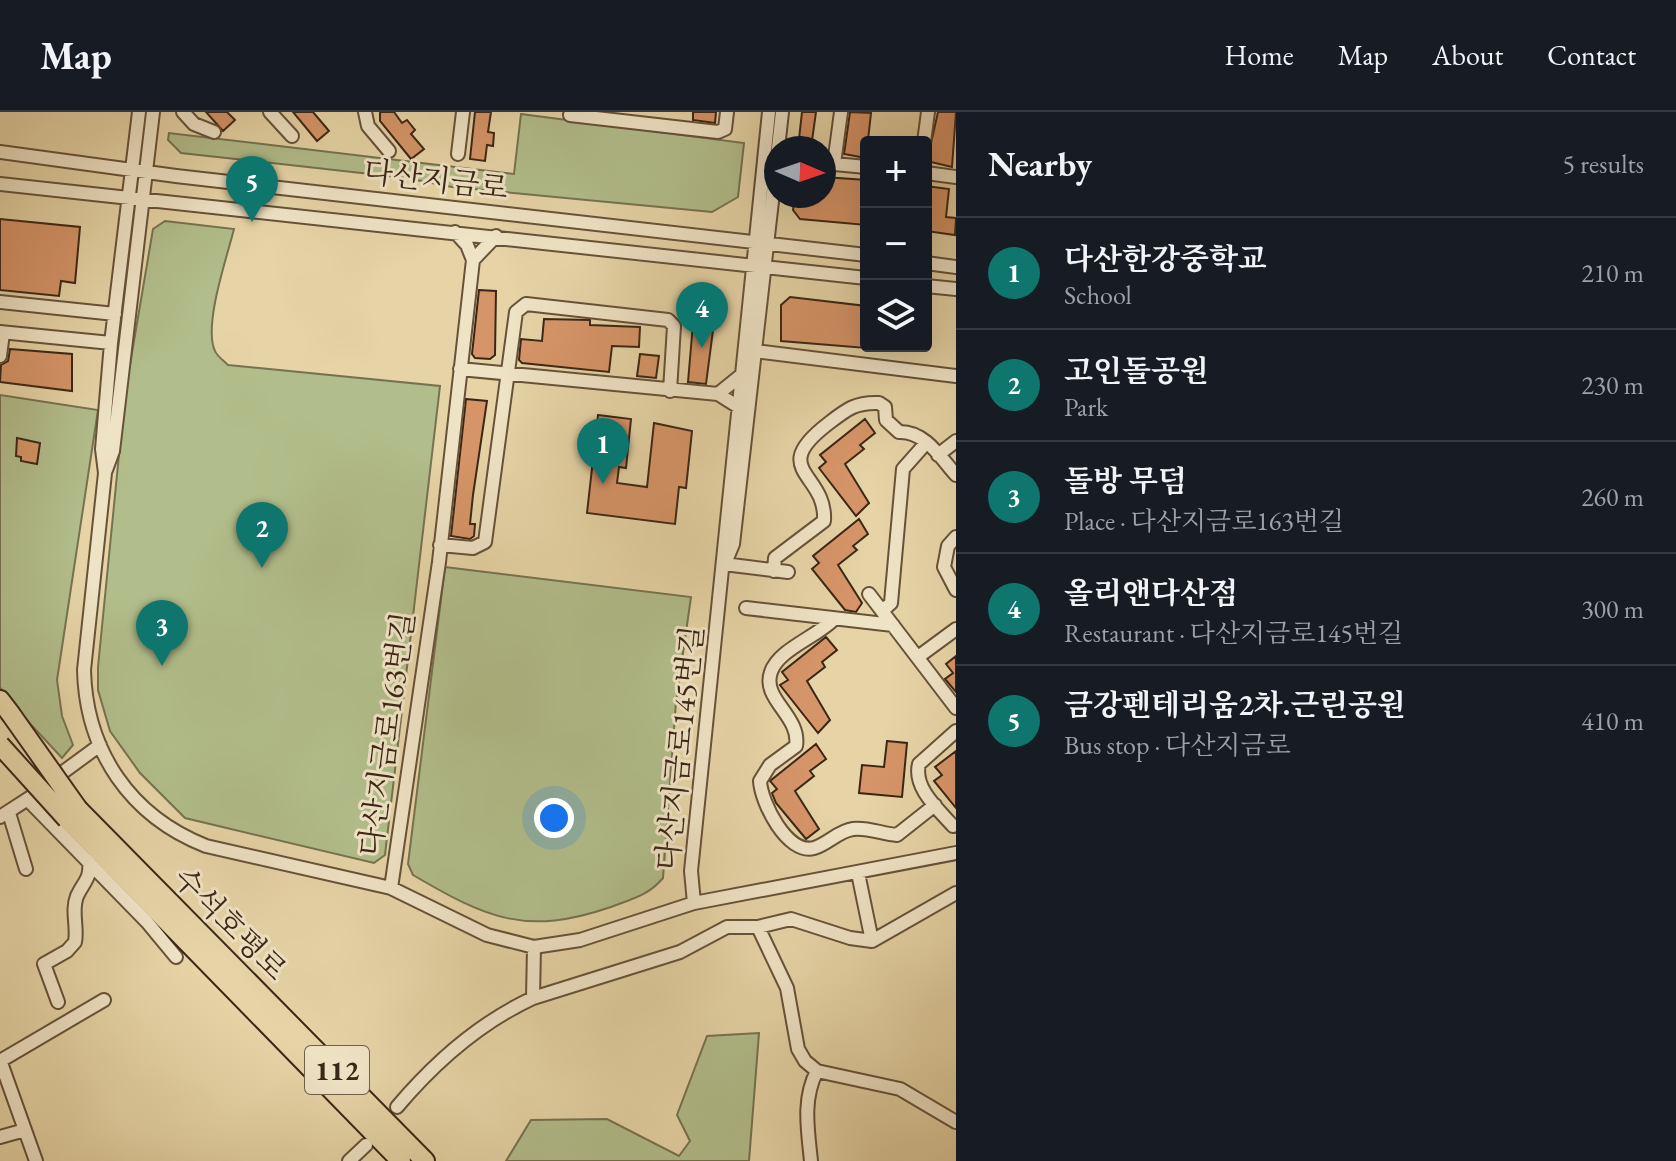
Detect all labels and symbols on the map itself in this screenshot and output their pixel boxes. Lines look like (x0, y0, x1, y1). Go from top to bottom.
north arrow (764, 136, 836, 208)
street label: 다산지금로 (362, 151, 510, 208)
pin: 5 (226, 156, 278, 222)
pin: 4 (676, 282, 728, 348)
pin: 1 (577, 418, 629, 484)
pin: 2 (236, 502, 288, 568)
pin: 3 (136, 600, 188, 666)
street label: 다산지금로163번길 (350, 609, 423, 858)
street label: 다산지금로145번길 (647, 624, 712, 872)
your location (534, 798, 574, 838)
street label: 수석호평로 (165, 859, 295, 989)
road number: 112 (305, 1046, 369, 1094)

